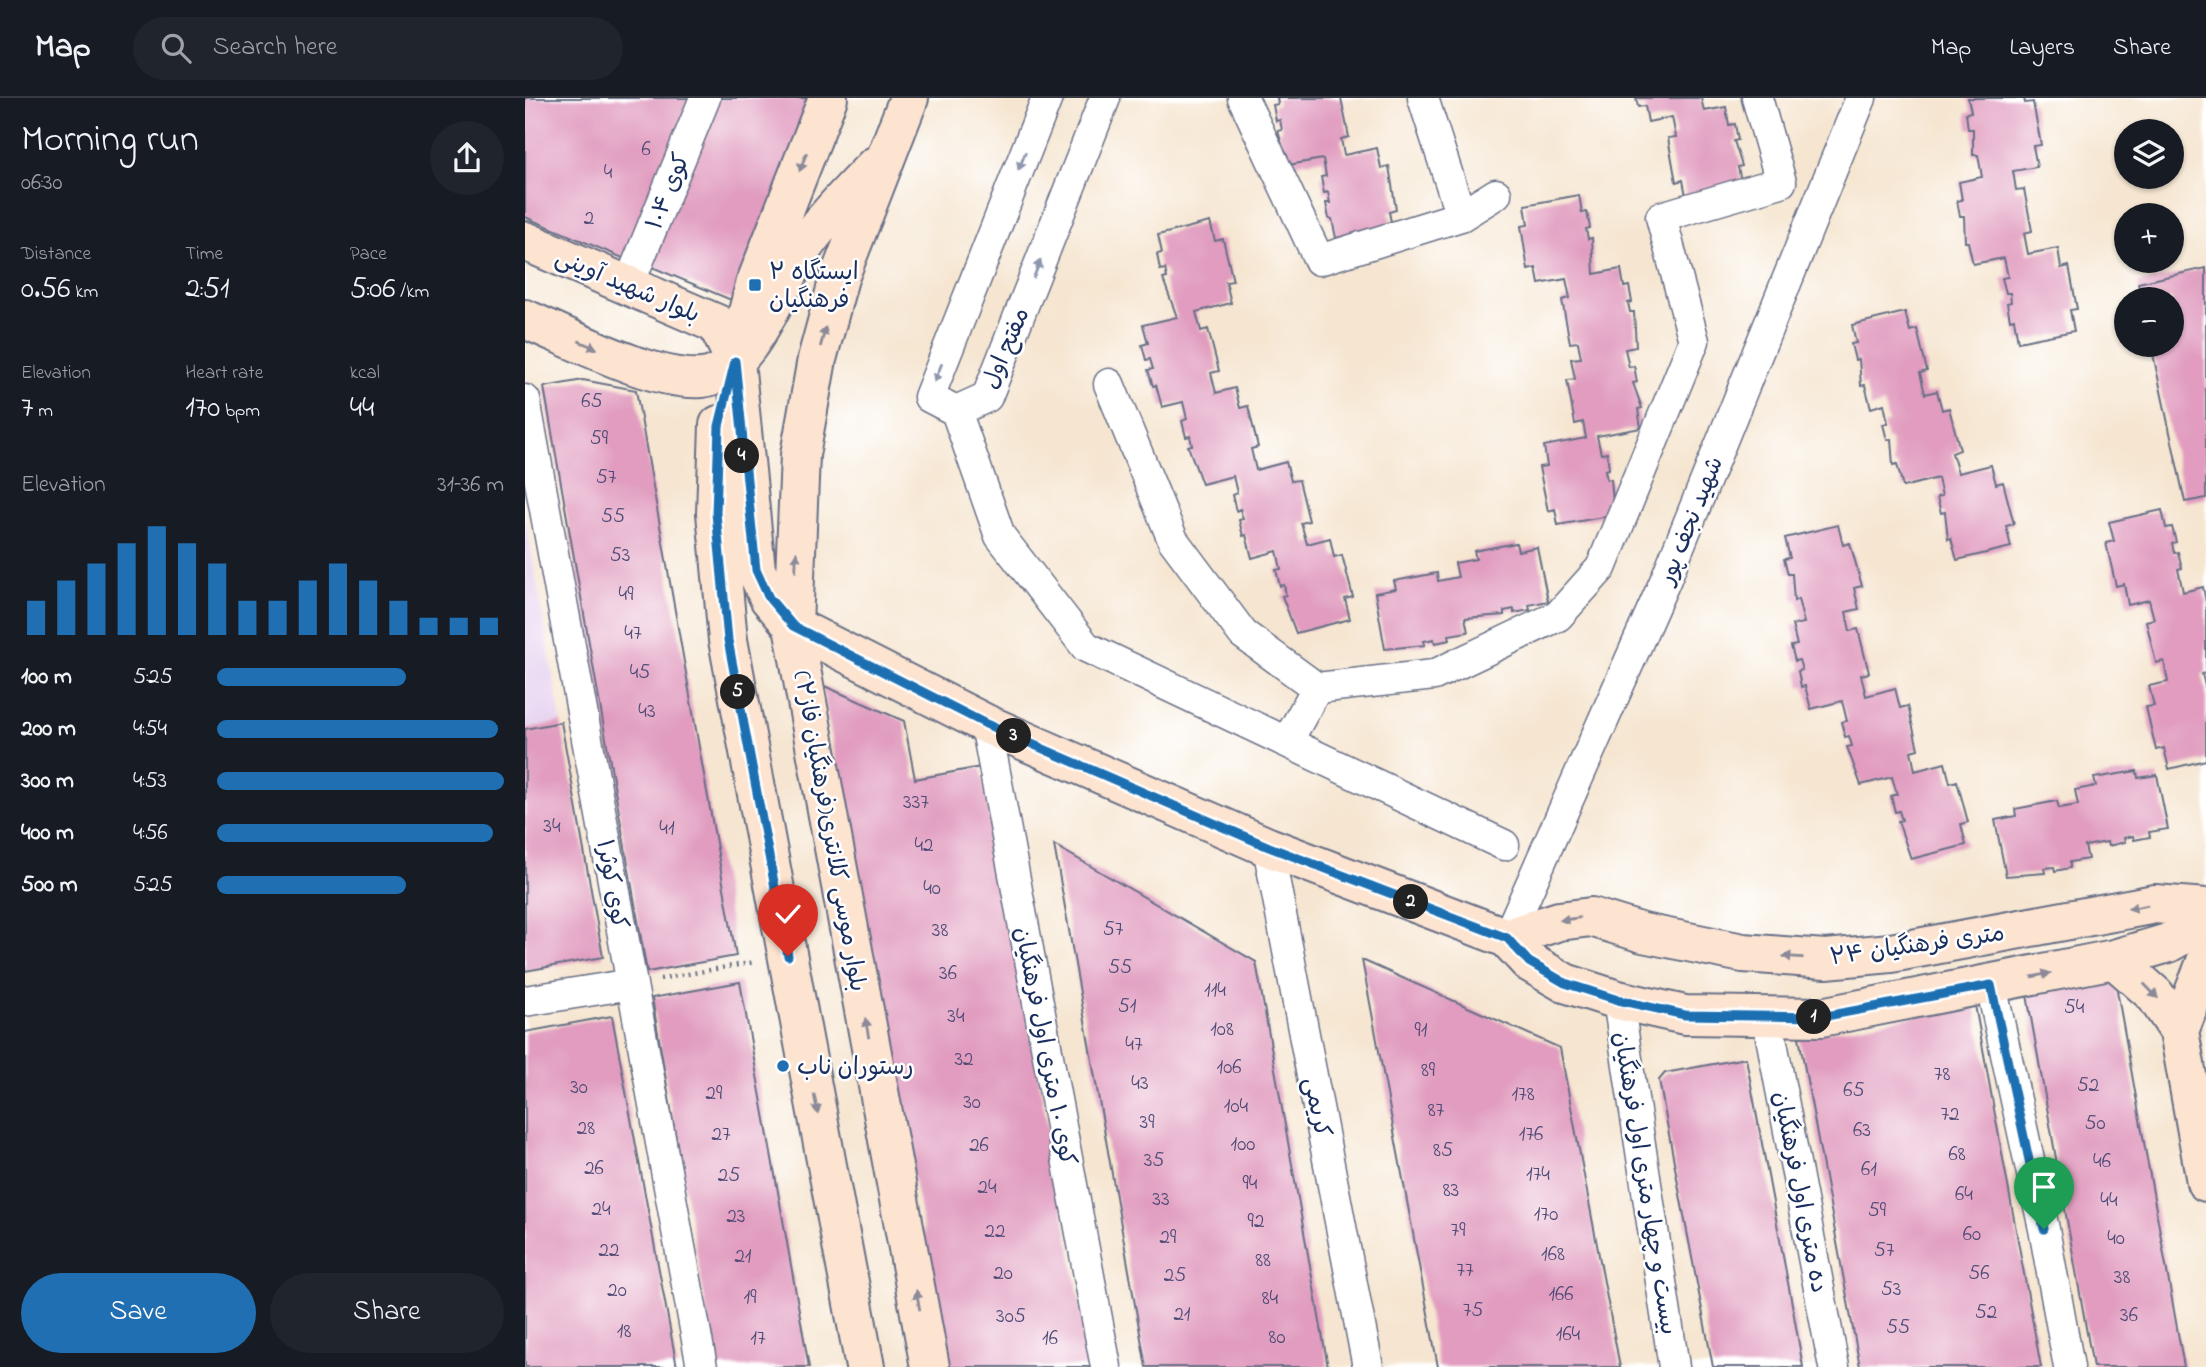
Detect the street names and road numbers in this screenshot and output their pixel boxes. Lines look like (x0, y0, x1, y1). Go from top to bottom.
street label: کوی ۱۰۴ (638, 148, 701, 236)
street label: بلوار شهید آوینی (549, 241, 705, 333)
street label: مفتح اول (974, 303, 1040, 395)
street label: شهید نجف پور (1650, 452, 1734, 592)
street label: بلوار موسی کلانتری(فرهنگیان فاز۲) (783, 668, 874, 995)
street label: کوی کوثر۱ (585, 837, 636, 932)
street label: ۲۴ متری فرهنگیان (1828, 917, 2007, 976)
street label: کوی ۱۰ متری اول فرهنگیان (1003, 924, 1084, 1169)
street label: بیست و چهار متری اول فرهنگیان (1602, 1029, 1685, 1337)
street label: کریمی (1293, 1074, 1338, 1140)
street label: ده متری اول فرهنگیان (1762, 1089, 1835, 1296)

